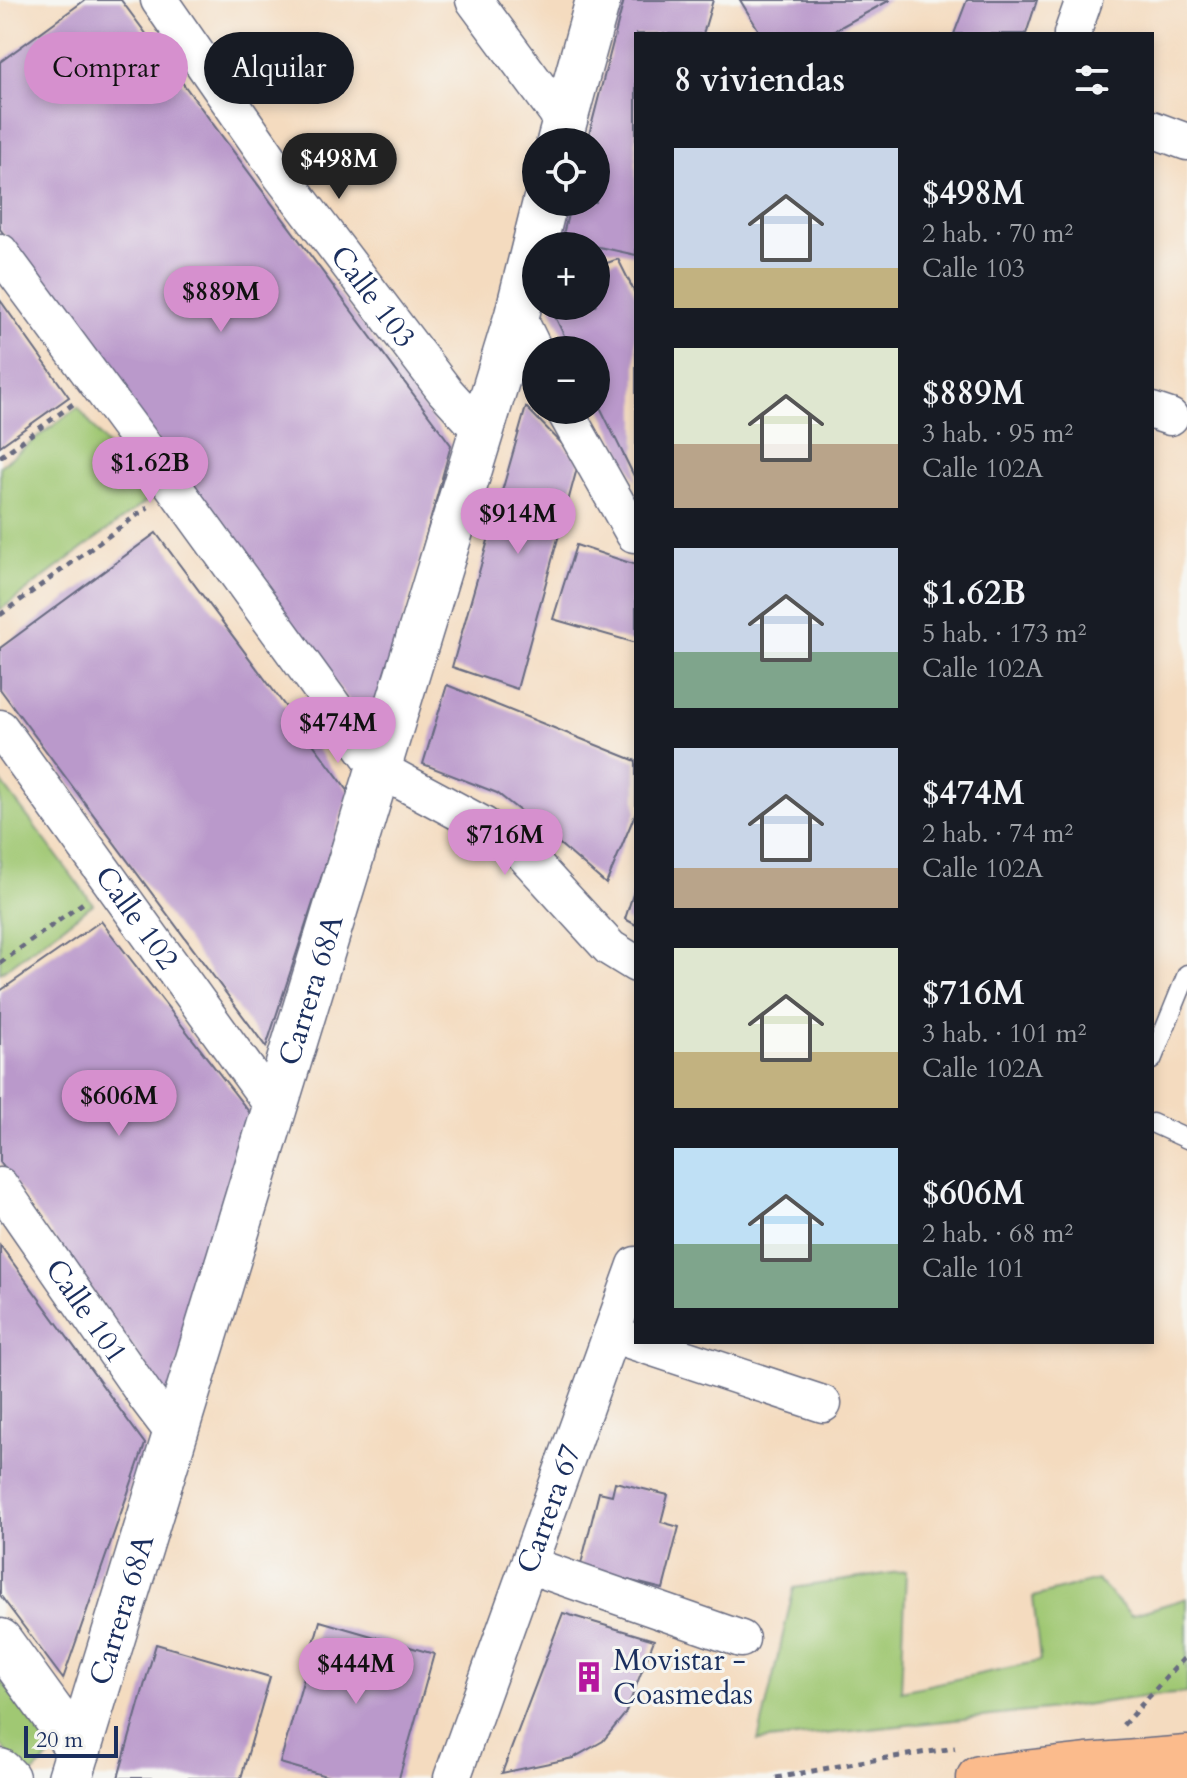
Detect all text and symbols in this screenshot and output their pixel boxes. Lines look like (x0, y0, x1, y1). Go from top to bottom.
chip: Comprar (24, 32, 188, 104)
chip: Alquilar (204, 32, 354, 104)
text: 8 viviendas (674, 57, 845, 103)
icon: filters (1070, 58, 1114, 102)
map controls (522, 128, 610, 424)
button: locate (522, 128, 610, 216)
pin: $498M (283, 133, 395, 201)
text: $498M (300, 141, 378, 176)
text: $498M (922, 170, 1025, 216)
icon: home (738, 180, 834, 276)
text: 2 hab. · 70 m² (922, 216, 1073, 251)
button: + (522, 232, 610, 320)
street label: Calle 103 (321, 237, 425, 357)
text: Calle 103 (922, 251, 1025, 286)
pin: $889M (165, 266, 277, 334)
text: $889M (182, 274, 260, 309)
button: − (522, 336, 610, 424)
text: $889M (922, 370, 1025, 416)
icon: home (738, 380, 834, 476)
text: 3 hab. · 95 m² (922, 416, 1073, 451)
pin: $1.62B (85, 437, 215, 505)
text: $1.62B (110, 445, 190, 480)
text: Calle 102A (922, 451, 1044, 486)
pin: $914M (462, 488, 574, 556)
text: $914M (479, 496, 557, 531)
text: $1.62B (922, 570, 1026, 616)
icon: home (738, 580, 834, 676)
text: 5 hab. · 173 m² (922, 616, 1087, 651)
text: Calle 102A (922, 651, 1044, 686)
pin: $474M (282, 697, 394, 765)
text: $474M (299, 705, 377, 740)
text: $474M (922, 770, 1025, 816)
icon: home (738, 780, 834, 876)
pin: $716M (449, 809, 561, 877)
text: 2 hab. · 74 m² (922, 816, 1073, 851)
text: $716M (466, 817, 544, 852)
text: Calle 102A (922, 851, 1044, 886)
street label: Calle 102 (85, 858, 188, 978)
street label: Carrera 68A (269, 909, 354, 1070)
text: $716M (922, 970, 1025, 1016)
icon: home (738, 980, 834, 1076)
text: 3 hab. · 101 m² (922, 1016, 1087, 1051)
text: Calle 102A (922, 1051, 1044, 1086)
pin: $606M (63, 1070, 175, 1138)
text: $606M (80, 1078, 158, 1113)
text: $606M (922, 1170, 1025, 1216)
icon: home (738, 1180, 834, 1276)
text: 2 hab. · 68 m² (922, 1216, 1073, 1251)
street label: Calle 101 (35, 1251, 137, 1372)
text: Calle 101 (922, 1251, 1025, 1286)
street label: Carrera 67 (507, 1439, 591, 1579)
street label: Carrera 68A (80, 1529, 164, 1690)
pin: $444M (300, 1638, 412, 1706)
place label: Movistar - Coasmedas (613, 1640, 753, 1715)
text: $444M (317, 1646, 395, 1681)
building icon: Movistar - Coasmedas (572, 1660, 606, 1694)
scale bar (24, 1722, 118, 1758)
text: 20 m (36, 1725, 83, 1755)

